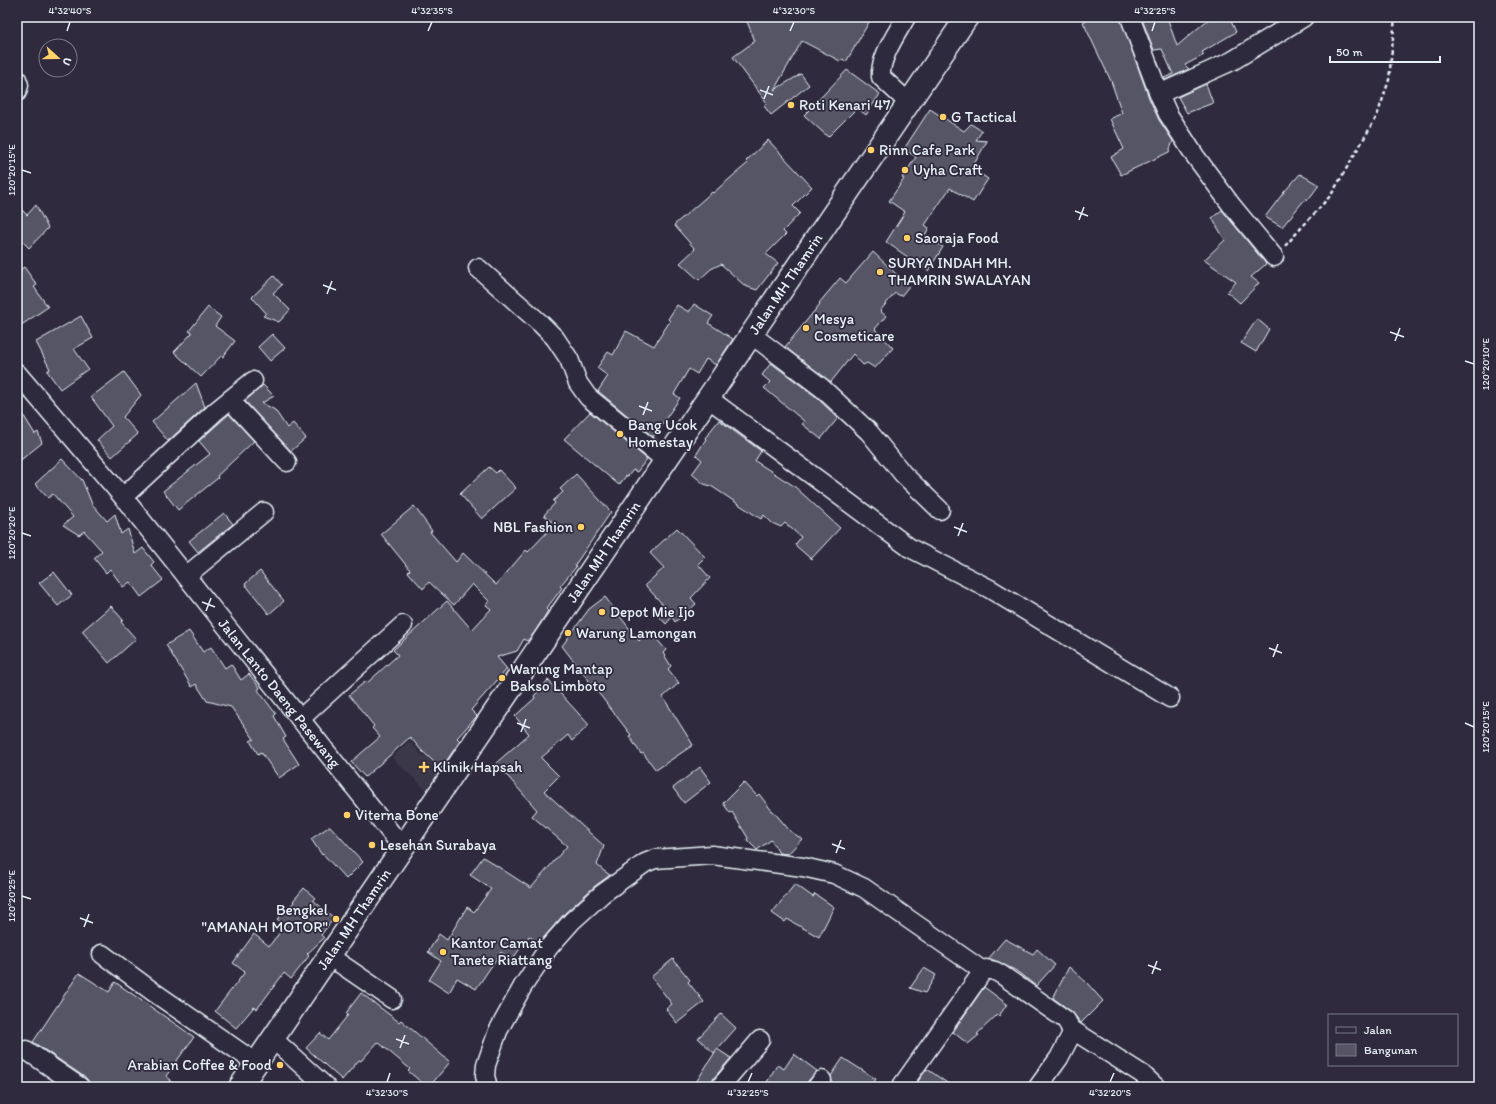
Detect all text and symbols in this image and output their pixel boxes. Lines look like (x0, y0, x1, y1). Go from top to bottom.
text: 4°32'40"S (49, 4, 92, 17)
text: 4°32'35"S (411, 4, 453, 17)
text: 4°32'30"S (773, 4, 816, 17)
text: 4°32'25"S (1134, 4, 1176, 17)
north arrow (38, 38, 78, 78)
scale bar (1330, 38, 1440, 64)
text: 50 m (1336, 45, 1362, 59)
text: U (59, 56, 74, 67)
place label: Roti Kenari 47 (799, 96, 891, 114)
marker: Roti Kenari 47 (786, 100, 796, 110)
place label: G Tactical (951, 108, 1017, 126)
marker: G Tactical (938, 112, 948, 122)
place label: Rinn Cafe Park (879, 141, 976, 159)
text: 120°20'15"E (5, 144, 18, 196)
marker: Rinn Cafe Park (866, 145, 876, 155)
place label: Uyha Craft (913, 161, 983, 179)
marker: Uyha Craft (900, 165, 910, 175)
street label: Jalan MH Thamrin (745, 229, 827, 338)
place label: Saoraja Food (915, 229, 999, 247)
marker: Saoraja Food (902, 233, 912, 243)
place label: SURYA INDAH MH. THAMRIN SWALAYAN (888, 254, 1031, 289)
marker: SURYA INDAH MH. THAMRIN SWALAYAN (875, 267, 885, 277)
place label: Mesya Cosmeticare (814, 310, 894, 345)
marker: Mesya Cosmeticare (801, 323, 811, 333)
text: 120°20'10"E (1479, 337, 1492, 390)
place label: Bang Ucok Homestay (628, 416, 698, 451)
marker: Bang Ucok Homestay (615, 429, 625, 439)
street label: Jalan MH Thamrin (563, 497, 645, 606)
text: 120°20'20"E (5, 506, 18, 559)
place label: NBL Fashion (493, 518, 573, 536)
marker: NBL Fashion (576, 522, 586, 532)
place label: Depot Mie Ijo (610, 603, 695, 621)
marker: Depot Mie Ijo (597, 607, 607, 617)
street label: Jalan Lanto Daeng Pasewang (214, 615, 345, 772)
place label: Warung Lamongan (576, 624, 697, 642)
marker: Warung Lamongan (563, 628, 573, 638)
place label: Warung Mantap Bakso Limboto (510, 660, 613, 695)
marker: Warung Mantap Bakso Limboto (497, 673, 507, 683)
text: 120°20'15"E (1479, 701, 1492, 753)
place label: Klinik Hapsah (433, 758, 522, 776)
marker: Klinik Hapsah (418, 761, 430, 773)
place label: Viterna Bone (355, 806, 439, 824)
marker: Viterna Bone (342, 810, 352, 820)
place label: Lesehan Surabaya (380, 836, 497, 854)
marker: Lesehan Surabaya (367, 840, 377, 850)
street label: Jalan MH Thamrin (313, 865, 395, 973)
text: 120°20'25"E (5, 870, 18, 922)
place label: Bengkel "AMANAH MOTOR" (201, 901, 329, 936)
marker: Bengkel "AMANAH MOTOR" (331, 914, 341, 924)
place label: Kantor Camat Tanete Riattang (451, 934, 553, 969)
marker: Kantor Camat Tanete Riattang (438, 947, 448, 957)
legend (1328, 1014, 1458, 1066)
text: Jalan (1364, 1023, 1392, 1037)
text: Bangunan (1364, 1043, 1417, 1057)
place label: Arabian Coffee & Food (127, 1056, 273, 1074)
marker: Arabian Coffee & Food (275, 1060, 285, 1070)
text: 4°32'30"S (366, 1086, 409, 1099)
text: 4°32'25"S (727, 1086, 769, 1099)
text: 4°32'20"S (1089, 1086, 1131, 1099)

